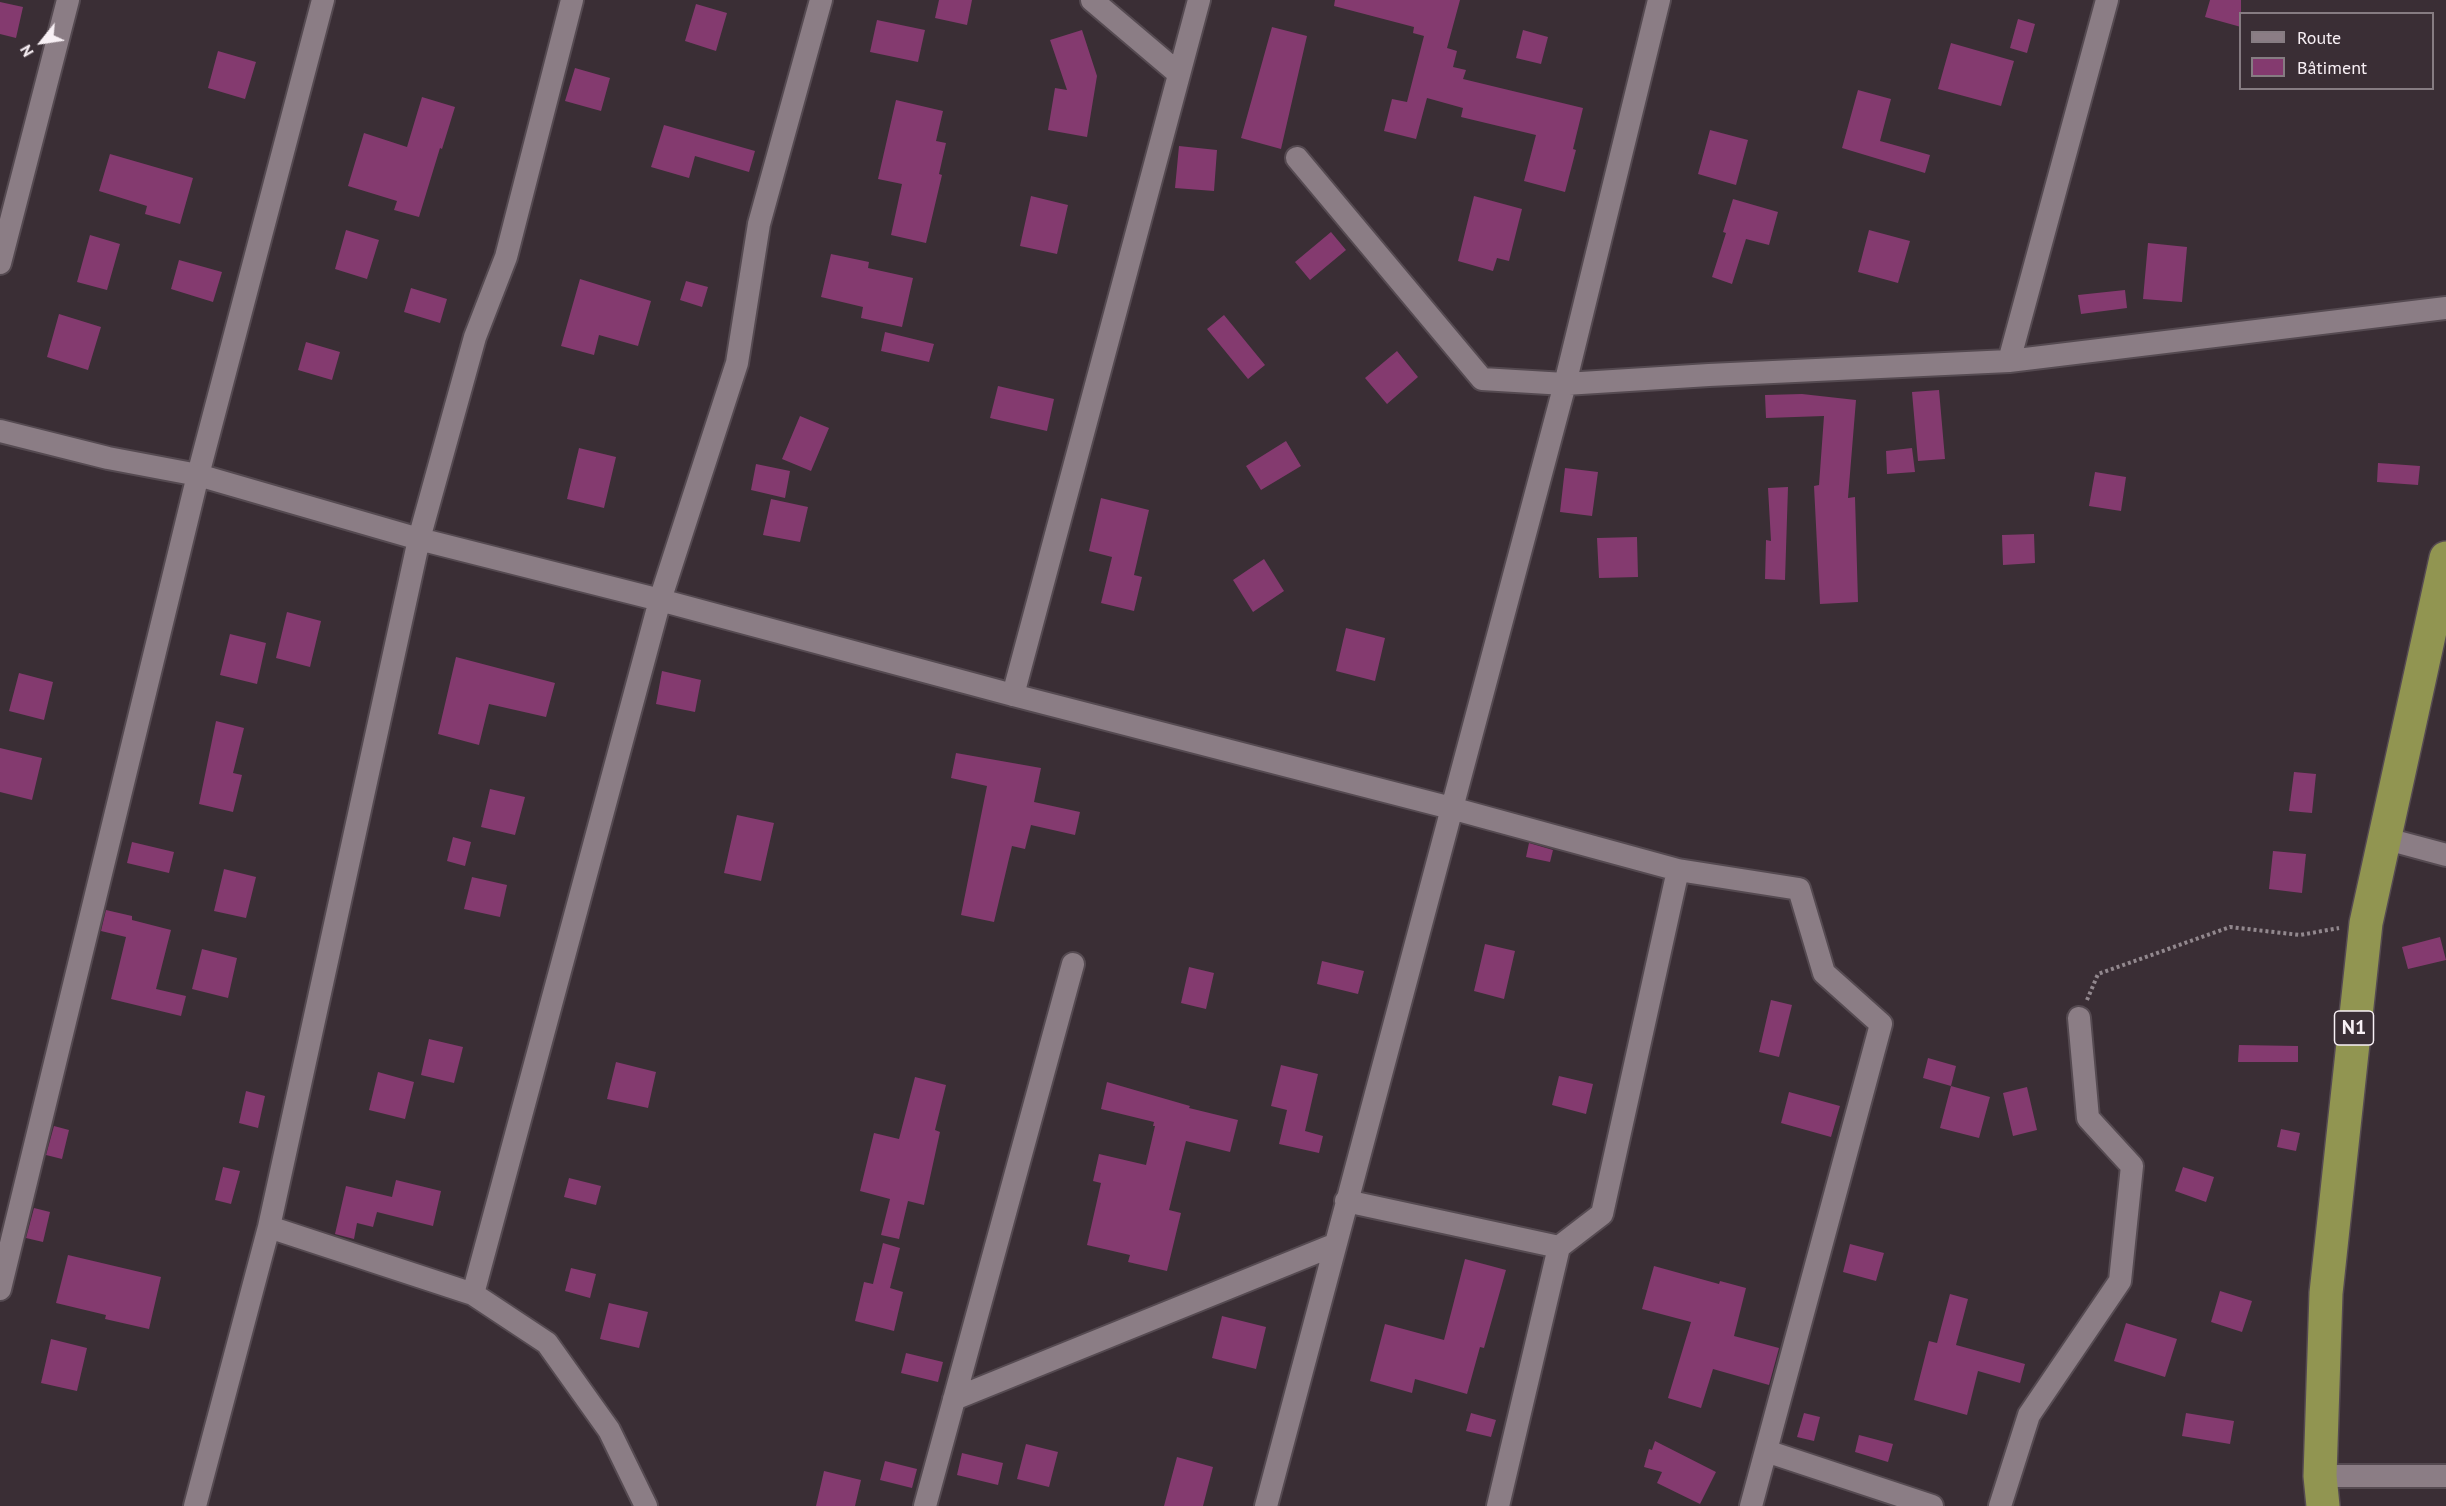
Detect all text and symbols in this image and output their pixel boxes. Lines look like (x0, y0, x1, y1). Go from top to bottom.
north arrow (12, 12, 72, 72)
legend (2239, 12, 2434, 90)
text: Route (2297, 26, 2341, 49)
text: N (15, 41, 38, 61)
text: Bâtiment (2297, 56, 2367, 79)
road number: N1 (2334, 1011, 2374, 1045)

